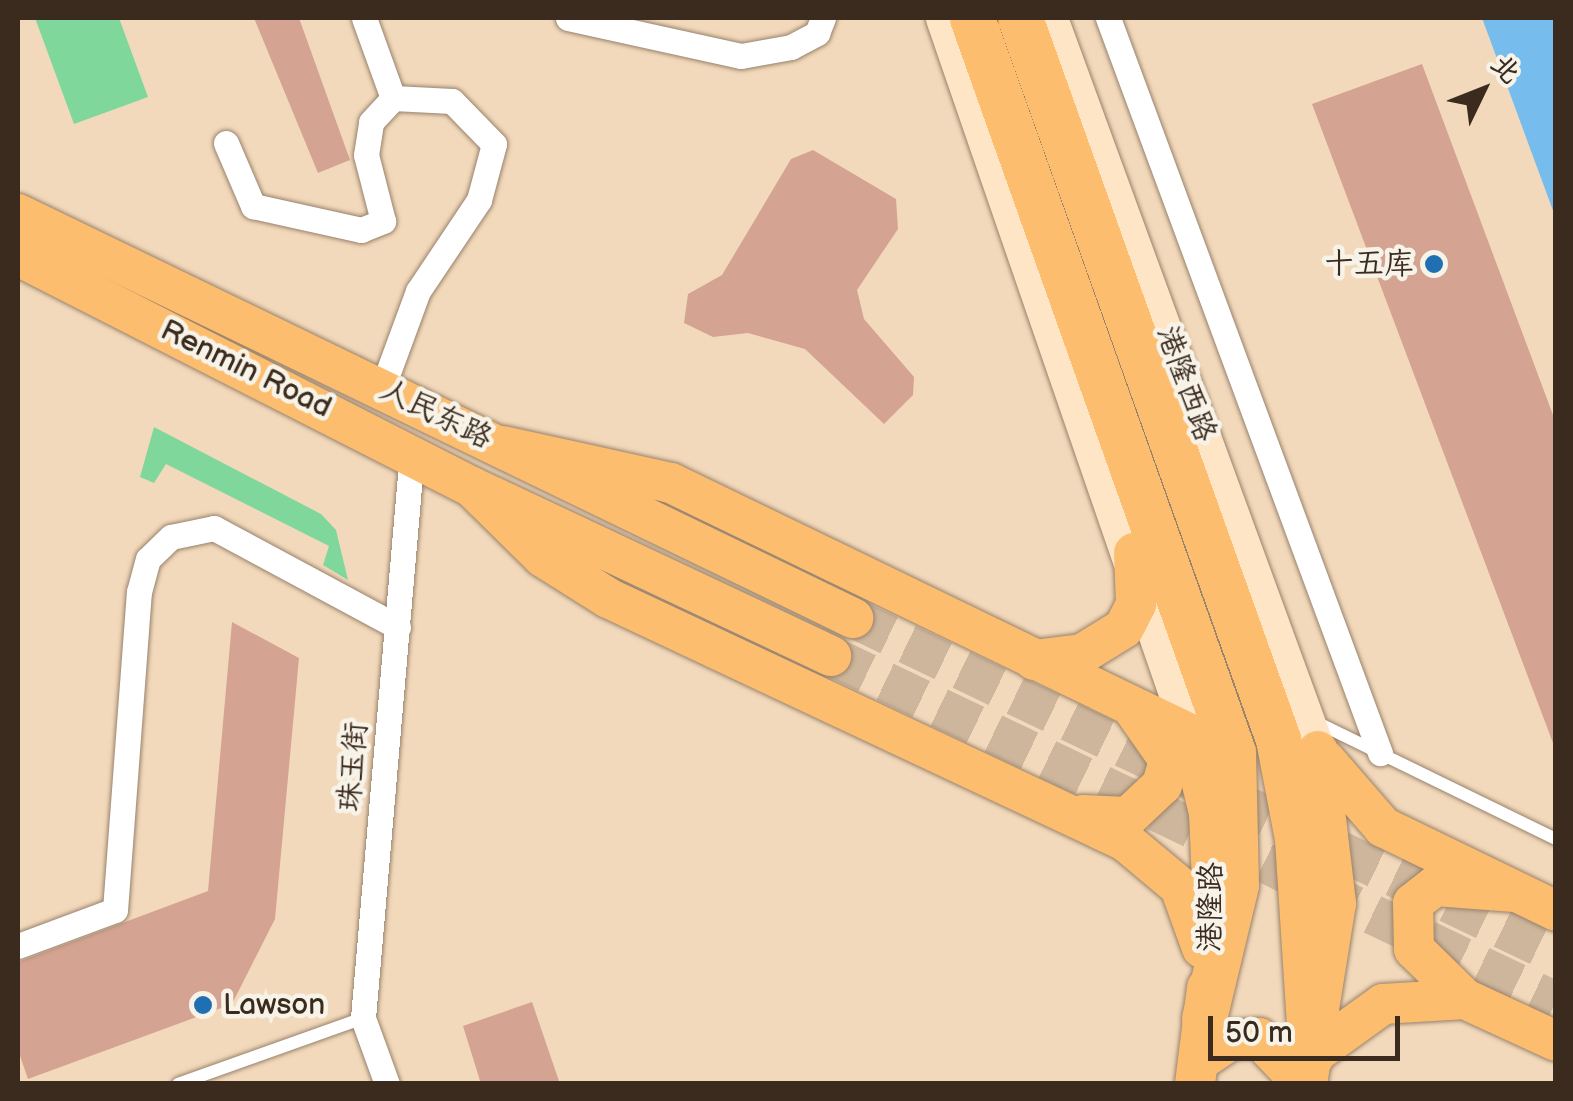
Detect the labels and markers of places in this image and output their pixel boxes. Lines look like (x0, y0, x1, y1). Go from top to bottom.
place label: 十五库 (1324, 246, 1414, 282)
marker: 十五库 (1423, 253, 1445, 275)
place label: Lawson (223, 987, 325, 1023)
marker: Lawson (192, 994, 214, 1016)

